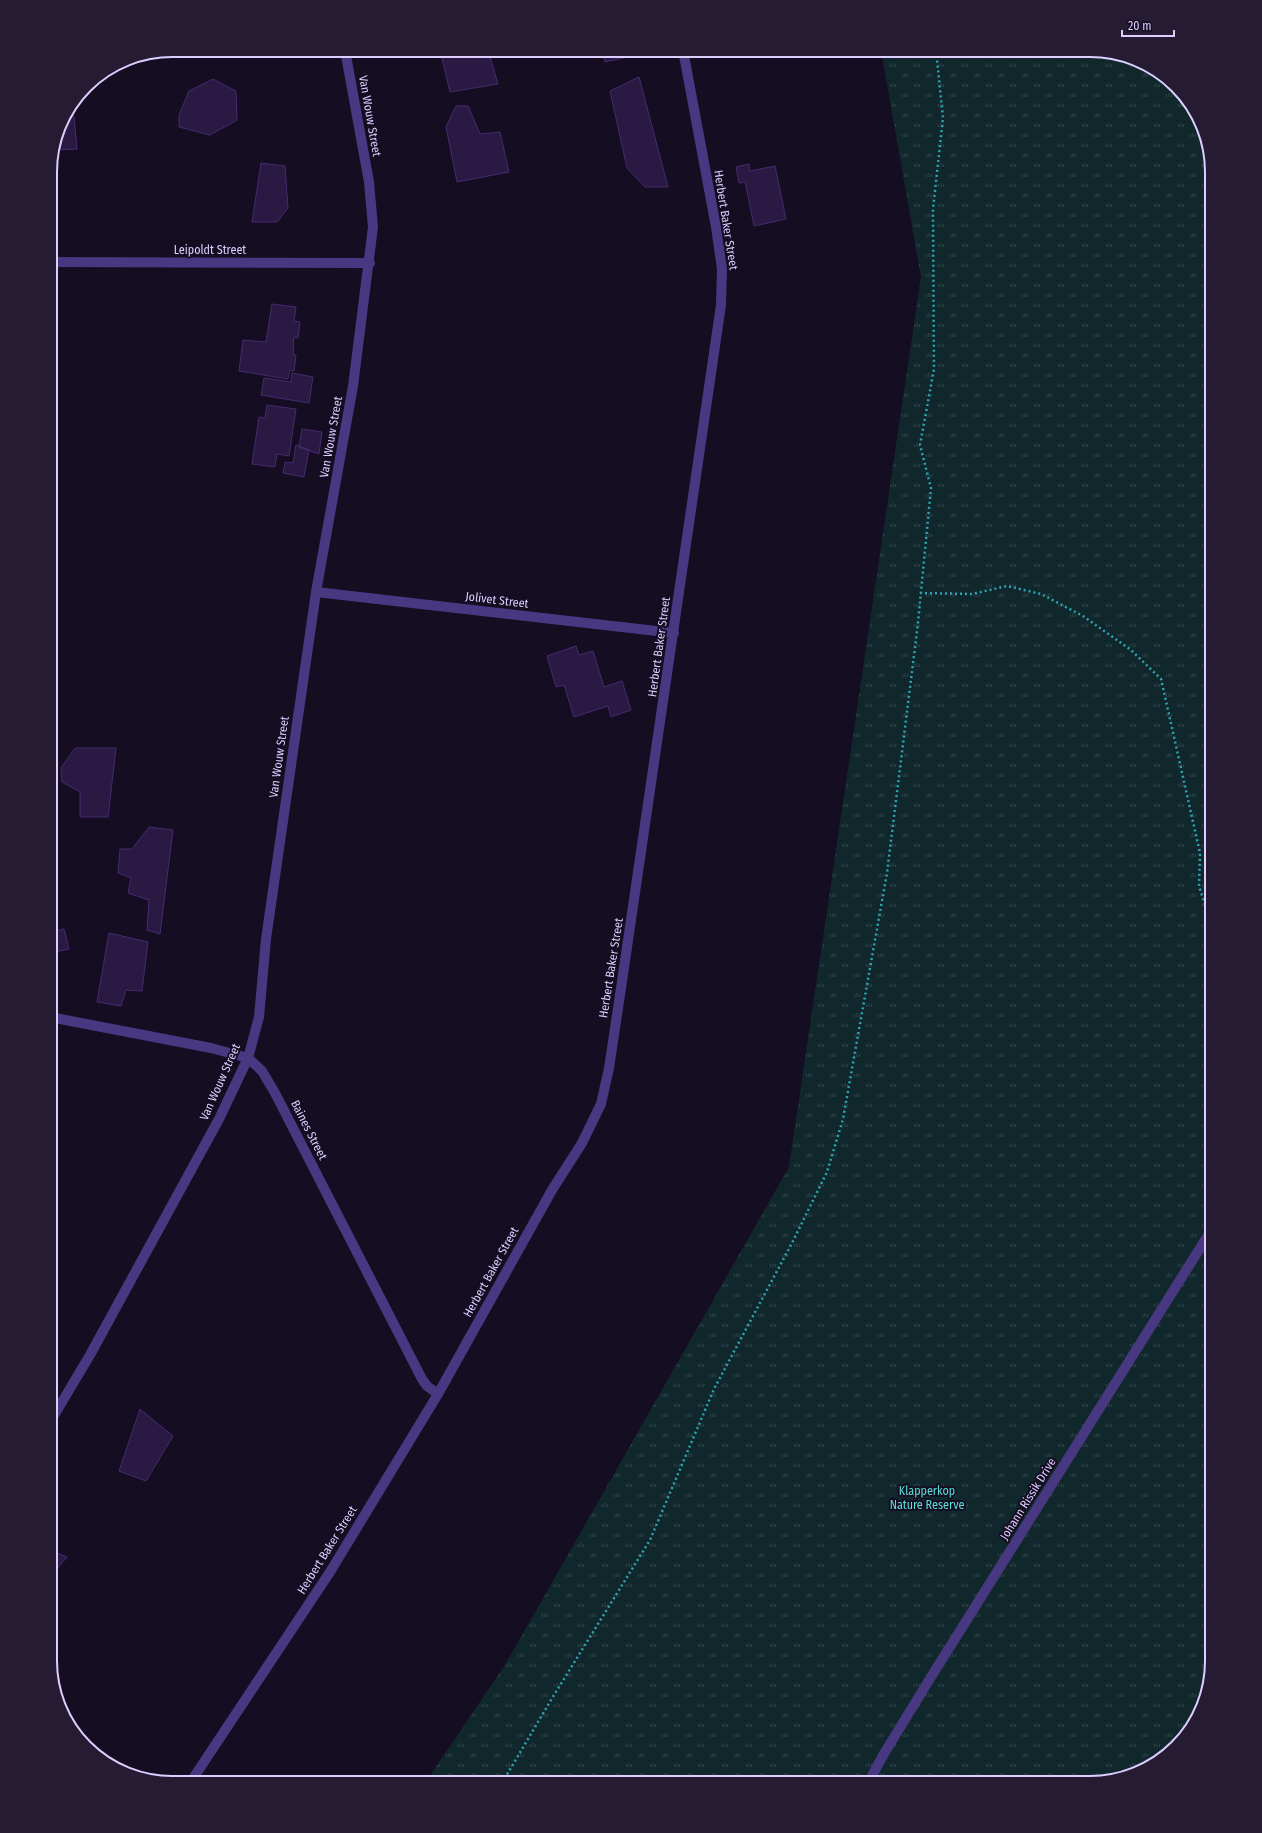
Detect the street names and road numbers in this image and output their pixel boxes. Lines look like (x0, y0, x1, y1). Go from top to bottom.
street label: Van Wouw Street (356, 74, 384, 158)
street label: Herbert Baker Street (711, 169, 741, 271)
street label: Leipoldt Street (174, 243, 246, 257)
street label: Van Wouw Street (317, 395, 345, 479)
street label: Jolivet Street (465, 589, 529, 611)
street label: Herbert Baker Street (645, 596, 673, 698)
street label: Van Wouw Street (266, 715, 292, 799)
street label: Herbert Baker Street (596, 917, 626, 1019)
street label: Van Wouw Street (197, 1041, 243, 1122)
street label: Baines Street (288, 1098, 330, 1162)
street label: Herbert Baker Street (460, 1224, 522, 1320)
street label: Johann Rissik Drive (997, 1455, 1059, 1542)
street label: Herbert Baker Street (294, 1503, 360, 1597)

